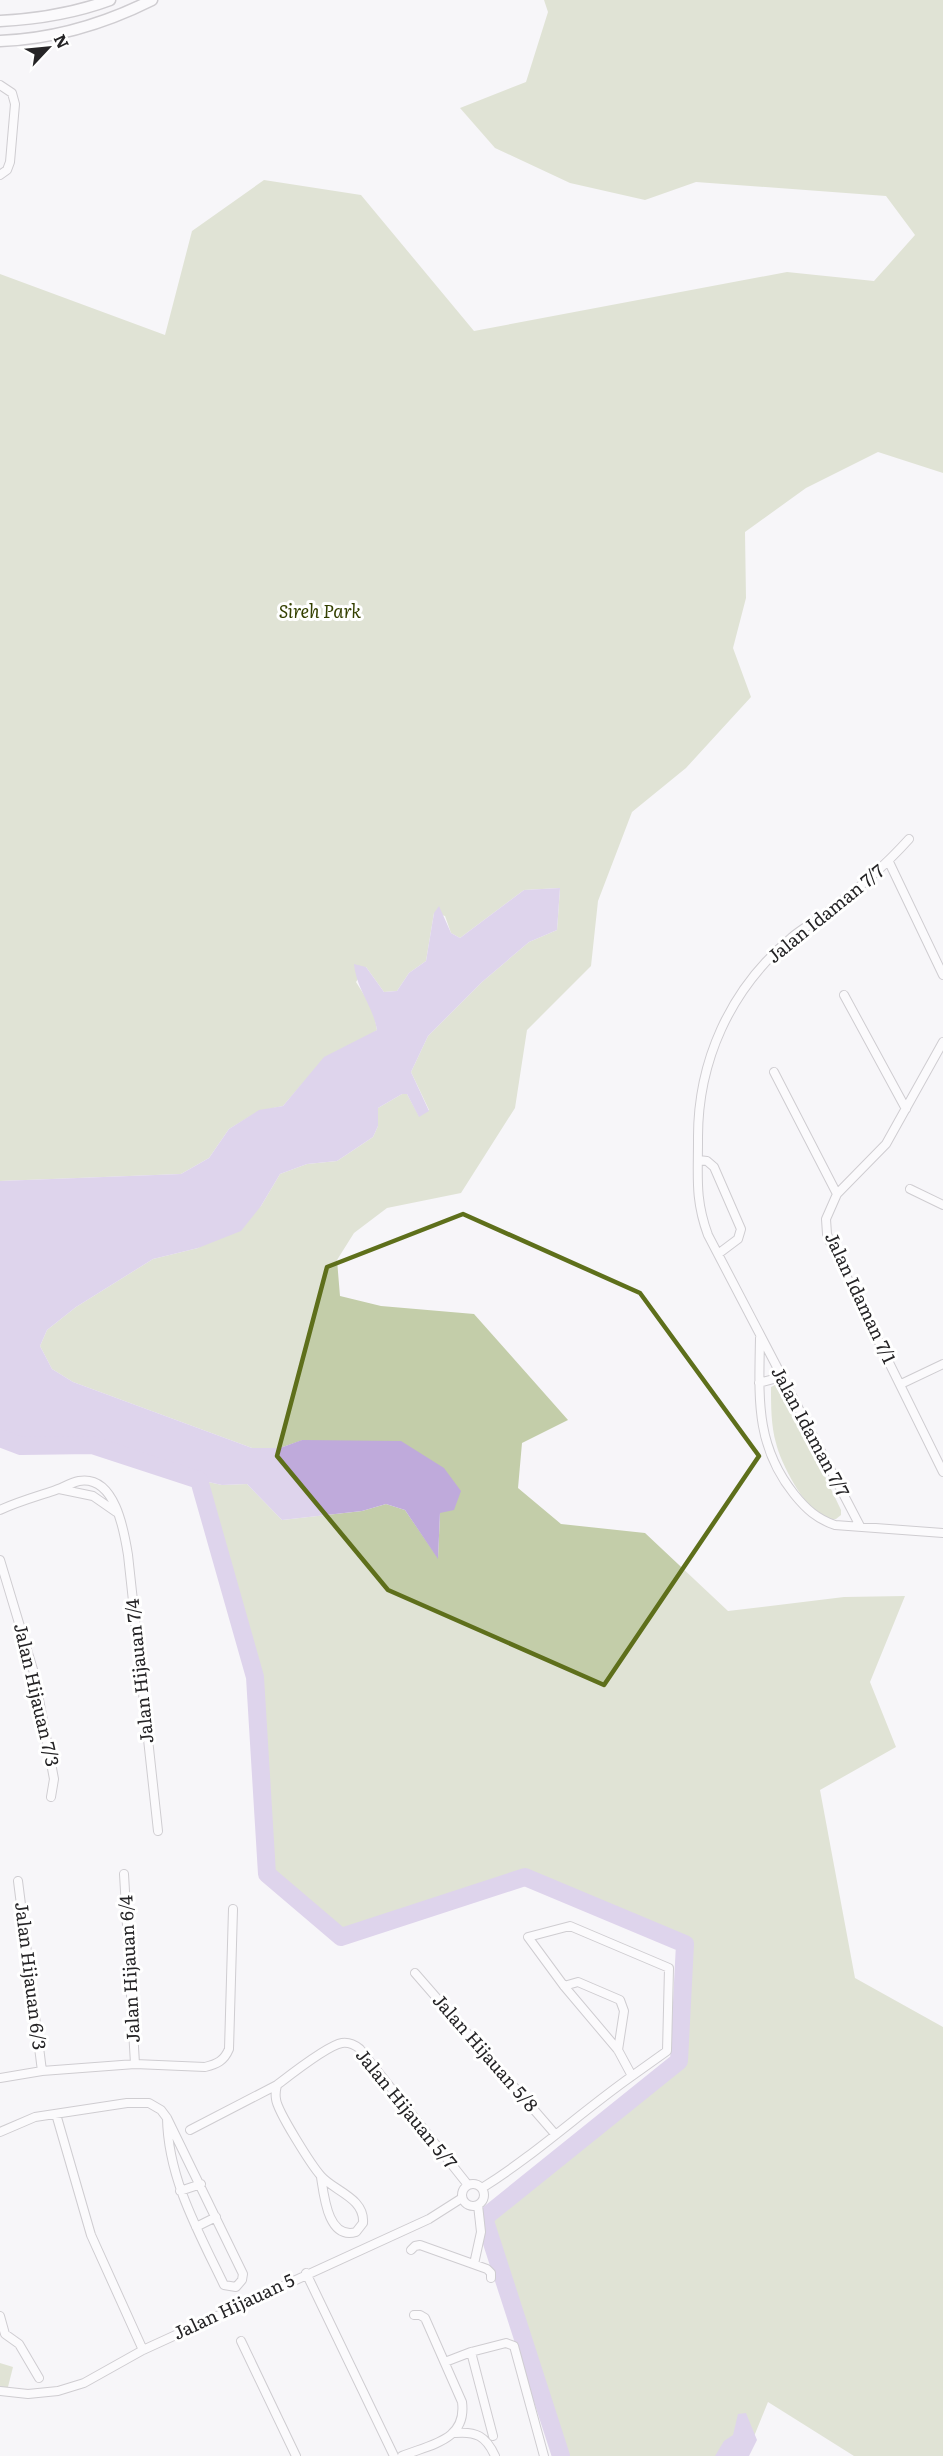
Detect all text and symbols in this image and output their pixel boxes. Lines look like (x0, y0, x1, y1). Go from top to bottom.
north arrow (18, 18, 78, 78)
text: N (49, 30, 76, 52)
park label: Sireh Park (279, 597, 361, 624)
street label: Jalan Idaman 7/7 (760, 857, 890, 969)
street label: Jalan Idaman 7/1 (819, 1227, 904, 1368)
street label: Jalan Idaman 7/7 (765, 1361, 857, 1501)
street label: Jalan Hijauan 7/4 (117, 1597, 160, 1745)
street label: Jalan Hijauan 7/3 (8, 1620, 67, 1769)
street label: Jalan Hijauan 6/4 (111, 1895, 146, 2044)
street label: Jalan Hijauan 6/3 (9, 1900, 54, 2051)
street label: Jalan Hijauan 5/8 (427, 1987, 545, 2117)
street label: Jalan Hijauan 5/7 (350, 2042, 464, 2174)
street label: Jalan Hijauan 5 (168, 2266, 299, 2346)

